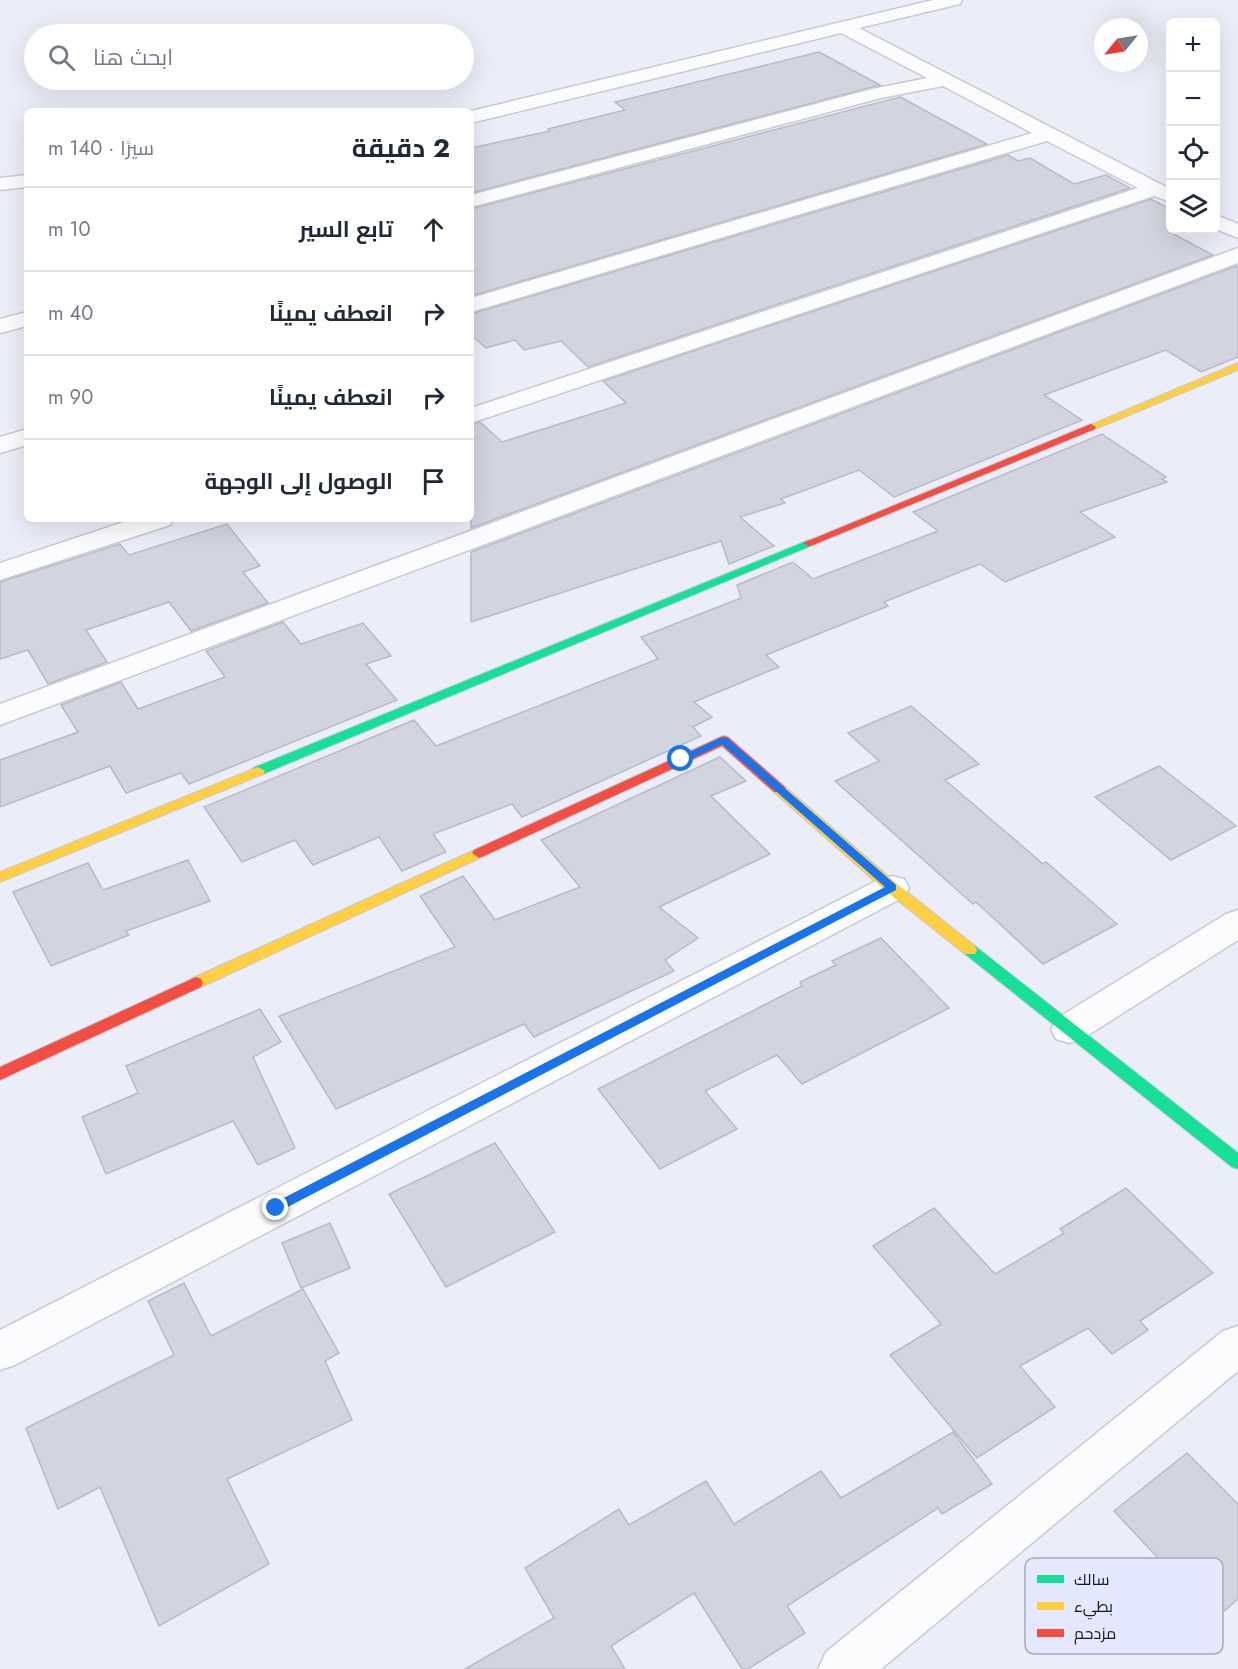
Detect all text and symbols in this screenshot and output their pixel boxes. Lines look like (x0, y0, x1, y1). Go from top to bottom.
north arrow (1094, 18, 1148, 72)
map controls (1166, 18, 1220, 234)
button: + (1166, 18, 1220, 72)
search box (24, 24, 474, 90)
icon: search (45, 41, 78, 74)
text: ابحث هنا (93, 41, 173, 73)
button: − (1166, 72, 1220, 126)
button: locate (1166, 126, 1220, 180)
text: 2 دقيقة (352, 129, 450, 167)
text: سيرًا · 140 m (48, 134, 154, 163)
button: layers (1166, 180, 1220, 234)
text: تابع السير (299, 213, 393, 245)
icon: ahead (417, 213, 450, 246)
text: 10 m (48, 215, 91, 244)
text: انعطف يمينًا (269, 297, 393, 329)
icon: right (417, 297, 450, 330)
text: 40 m (48, 299, 93, 328)
text: انعطف يمينًا (269, 381, 393, 413)
icon: right (417, 381, 450, 414)
text: 90 m (48, 383, 93, 412)
text: الوصول إلى الوجهة (205, 465, 393, 497)
icon: arrive (417, 465, 450, 498)
route start (667, 745, 693, 771)
route end (262, 1194, 288, 1220)
legend (1025, 1558, 1223, 1654)
text: سالك (1074, 1568, 1109, 1591)
text: بطيء (1074, 1595, 1113, 1620)
text: مزدحم (1074, 1622, 1116, 1645)

